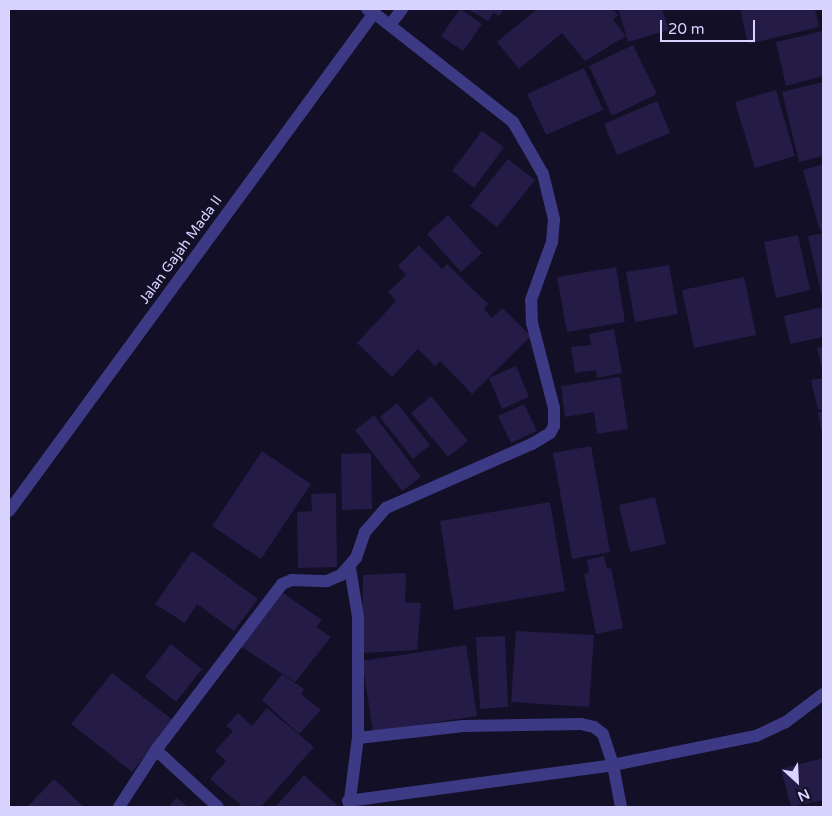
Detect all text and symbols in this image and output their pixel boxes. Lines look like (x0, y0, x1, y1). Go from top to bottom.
scale bar (662, 10, 757, 42)
text: 20 m (668, 20, 705, 38)
street label: Jalan Gajah Mada II (136, 193, 226, 307)
north arrow (772, 756, 822, 806)
text: N (795, 785, 812, 805)

